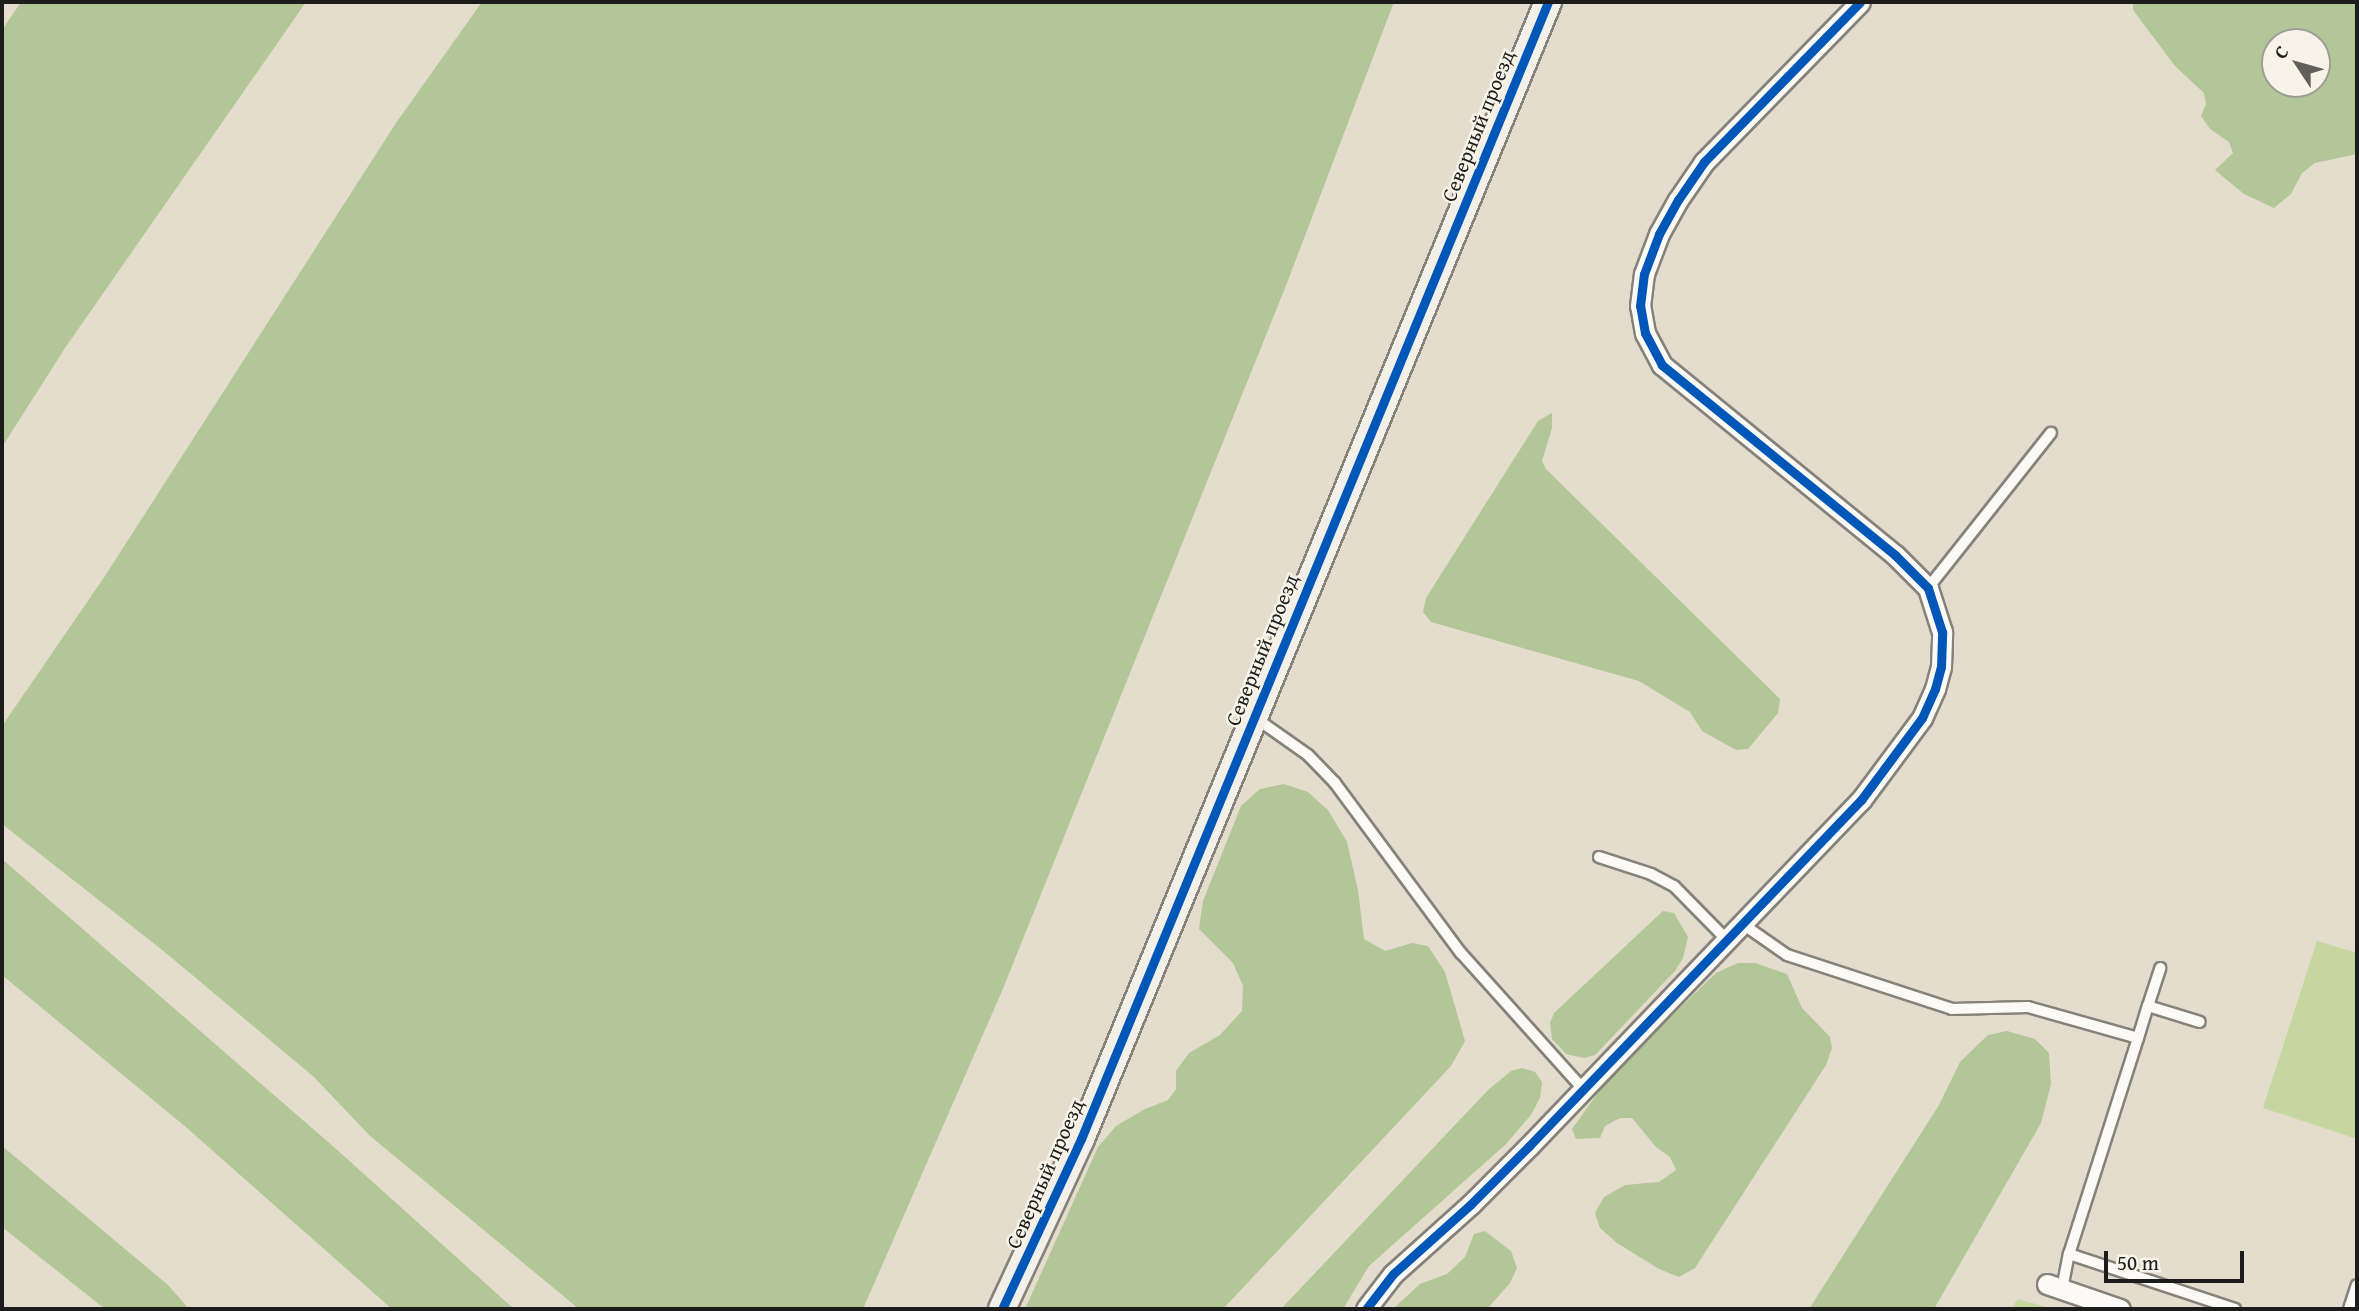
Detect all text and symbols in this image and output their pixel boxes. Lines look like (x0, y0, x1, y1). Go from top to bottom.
north arrow (2261, 28, 2331, 98)
text: С (2266, 39, 2295, 64)
street label: Северный проезд (1436, 47, 1520, 205)
street label: Северный проезд (1220, 571, 1304, 729)
street label: Северный проезд (1001, 1095, 1089, 1253)
scale bar (2107, 1238, 2247, 1282)
text: 50 m (2117, 1247, 2159, 1278)

